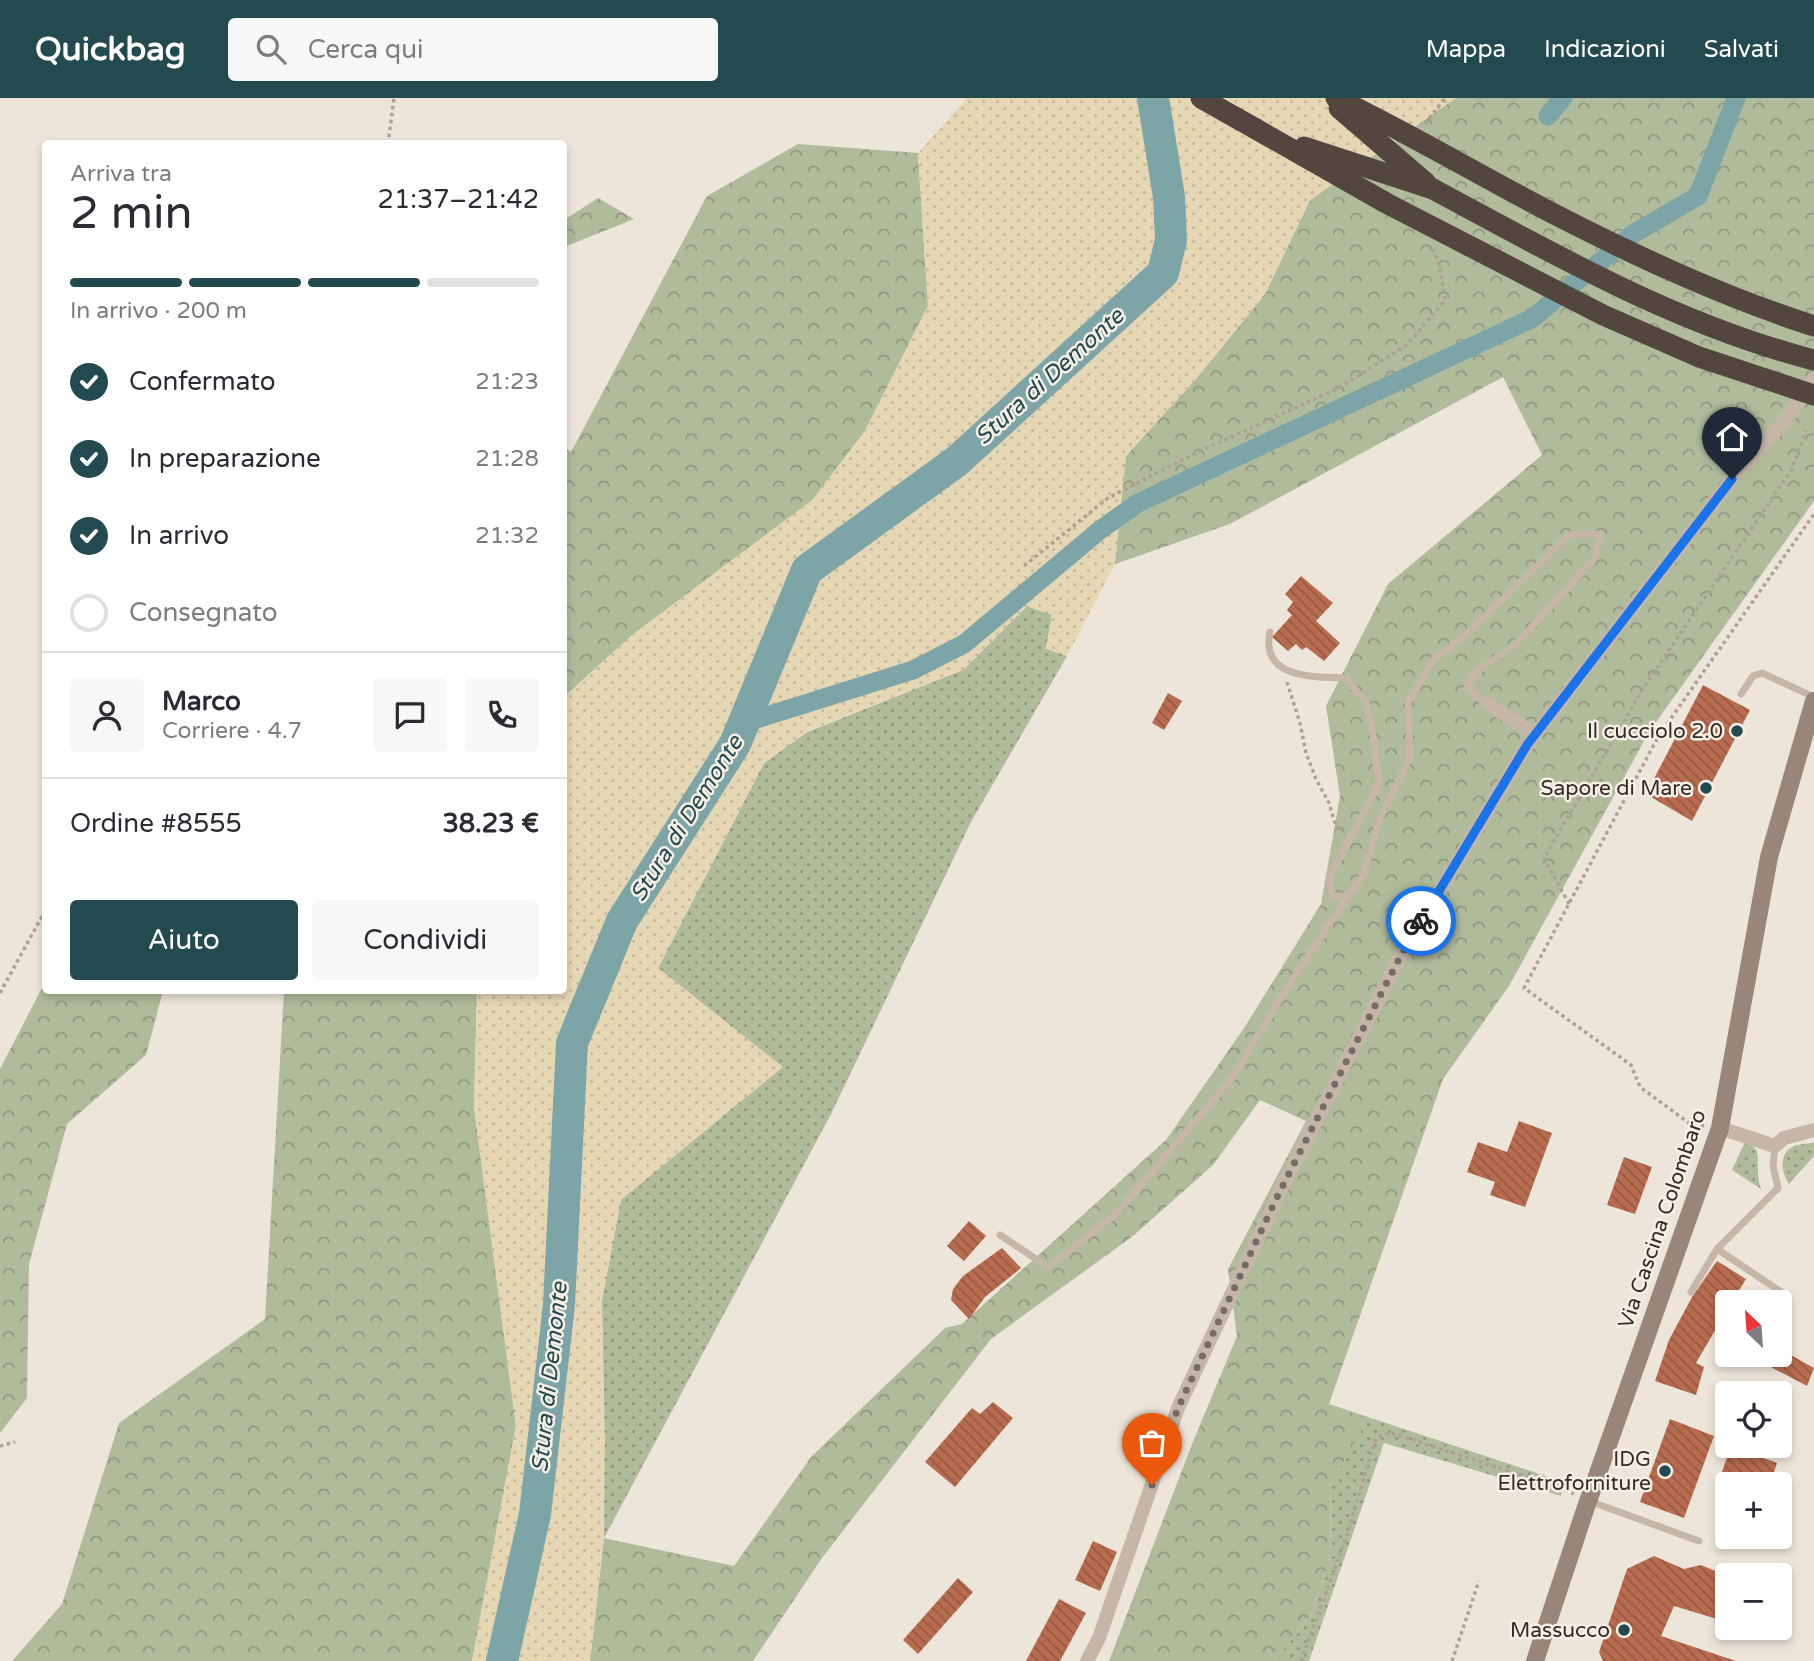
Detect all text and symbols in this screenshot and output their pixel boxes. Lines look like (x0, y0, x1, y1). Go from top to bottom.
search box (228, 18, 718, 81)
text: Quickbag (35, 30, 186, 69)
icon: search (252, 30, 290, 68)
text: Cerca qui (308, 34, 424, 65)
text: Mappa (1426, 35, 1506, 64)
text: Indicazioni (1544, 35, 1666, 64)
text: Salvati (1704, 35, 1779, 64)
text: Arriva tra (70, 160, 172, 188)
text: 21:37–21:42 (378, 184, 539, 215)
text: 2 min (70, 186, 193, 241)
text: In arrivo · 200 m (70, 297, 247, 325)
water label: Stura di Demonte (969, 301, 1131, 451)
icon: check (70, 363, 108, 401)
text: Confermato (129, 366, 276, 397)
text: 21:23 (475, 368, 539, 396)
pin (1702, 407, 1762, 479)
icon: home (1713, 418, 1751, 456)
icon: check (70, 440, 108, 478)
text: In preparazione (129, 443, 321, 474)
text: 21:28 (475, 445, 539, 473)
icon: check (70, 517, 108, 555)
text: In arrivo (129, 520, 229, 551)
text: 21:32 (475, 522, 539, 550)
text: Consegnato (129, 597, 278, 628)
button: person (70, 678, 144, 752)
button: chat (373, 678, 447, 752)
button: phone (465, 678, 539, 752)
text: Marco (162, 686, 241, 717)
text: Corriere · 4.7 (162, 717, 302, 745)
place label: Il cucciolo 2.0 (1587, 719, 1723, 744)
marker: Il cucciolo 2.0 (1729, 723, 1745, 739)
water label: Stura di Demonte (624, 729, 750, 907)
place label: Sapore di Mare (1541, 776, 1692, 801)
marker: Sapore di Mare (1698, 780, 1714, 796)
text: Ordine #8555 (70, 808, 242, 839)
text: 38.23 € (442, 808, 539, 839)
courier (1386, 886, 1456, 956)
button: Aiuto (70, 900, 298, 980)
button: Condividi (312, 900, 539, 980)
icon: bike (1402, 902, 1440, 940)
street label: Via Cascina Colombaro (1613, 1107, 1712, 1332)
water label: Stura di Demonte (526, 1279, 574, 1473)
north arrow (1715, 1290, 1792, 1367)
map controls (1715, 1290, 1792, 1640)
button: locate (1715, 1381, 1792, 1458)
pin (1122, 1413, 1182, 1485)
icon: bag (1133, 1424, 1171, 1462)
place label: IDG Elettroforniture (1497, 1447, 1651, 1496)
marker: IDG Elettroforniture (1657, 1463, 1673, 1479)
button: + (1715, 1472, 1792, 1549)
button: − (1715, 1563, 1792, 1640)
place label: Massucco (1510, 1618, 1610, 1643)
marker: Massucco (1616, 1622, 1632, 1638)

